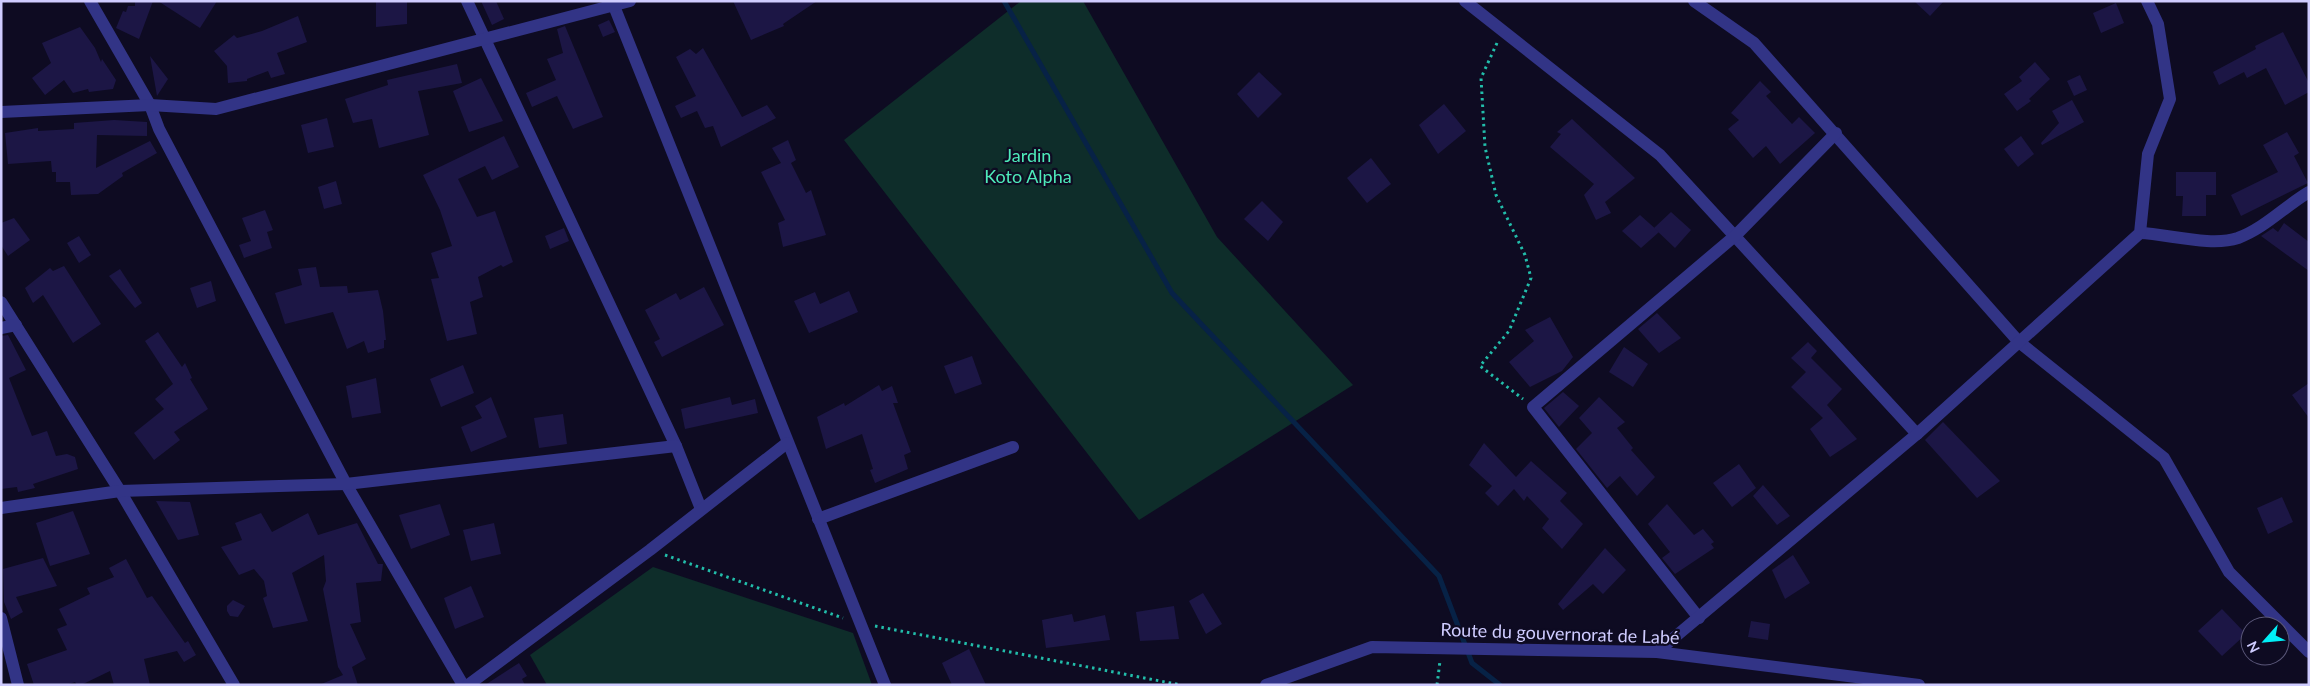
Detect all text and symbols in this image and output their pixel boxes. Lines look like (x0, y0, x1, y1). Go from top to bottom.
park label: Jardin Koto Alpha (984, 144, 1072, 187)
north arrow (2240, 616, 2290, 666)
street label: Route du gouvernorat de Labé (1440, 618, 1680, 648)
text: N (2243, 638, 2263, 656)

